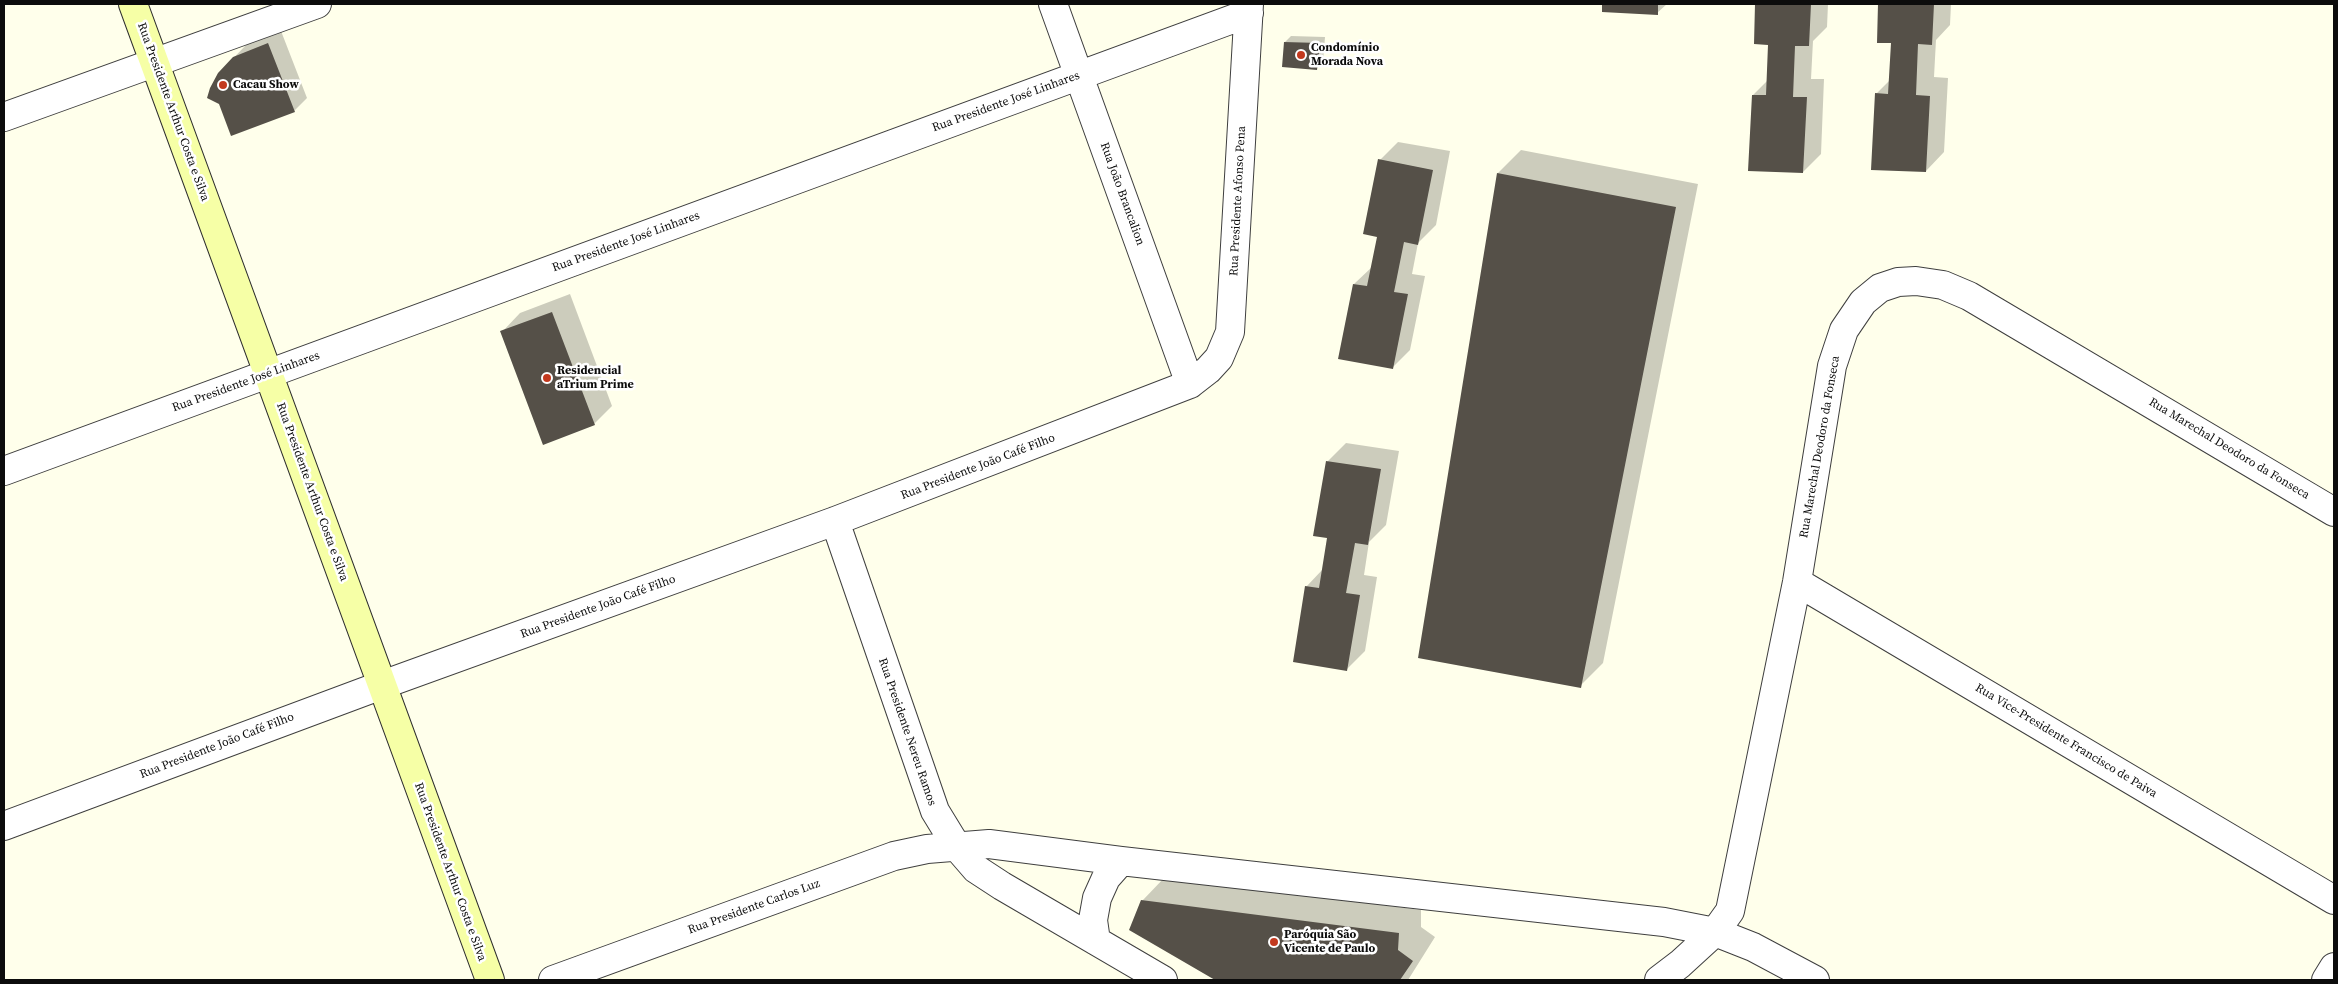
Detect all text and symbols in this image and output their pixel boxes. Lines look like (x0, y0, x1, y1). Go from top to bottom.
street label: Rua Presidente Arthur Costa e Silva (134, 21, 212, 203)
place label: Condomínio Morada Nova (1311, 41, 1383, 69)
marker: Condomínio Morada Nova (1295, 49, 1307, 61)
street label: Rua Presidente José Linhares (930, 69, 1082, 135)
place label: Cacau Show (233, 78, 299, 92)
marker: Cacau Show (217, 79, 229, 91)
street label: Rua Presidente Afonso Pena (1227, 126, 1249, 276)
street label: Rua João Brancalion (1097, 140, 1147, 248)
street label: Rua Presidente José Linhares (550, 209, 702, 275)
street label: Rua Presidente José Linhares (170, 349, 322, 415)
street label: Rua Marechal Deodoro da Fonseca (1797, 355, 1843, 539)
place label: Residencial aTrium Prime (557, 364, 634, 392)
marker: Residencial aTrium Prime (541, 372, 553, 384)
street label: Rua Marechal Deodoro da Fonseca (2146, 395, 2312, 503)
street label: Rua Presidente Arthur Costa e Silva (273, 401, 351, 583)
street label: Rua Presidente João Café Filho (899, 431, 1057, 503)
street label: Rua Presidente João Café Filho (518, 572, 678, 642)
street label: Rua Presidente Nereu Ramos (875, 656, 939, 808)
street label: Rua Vice-Presidente Francisco de Paiva (1972, 681, 2160, 801)
street label: Rua Presidente João Café Filho (138, 710, 296, 782)
street label: Rua Presidente Arthur Costa e Silva (411, 781, 489, 963)
street label: Rua Presidente Carlos Luz (686, 876, 822, 938)
place label: Paróquia São Vicente de Paulo (1284, 928, 1375, 956)
marker: Paróquia São Vicente de Paulo (1268, 936, 1280, 948)

